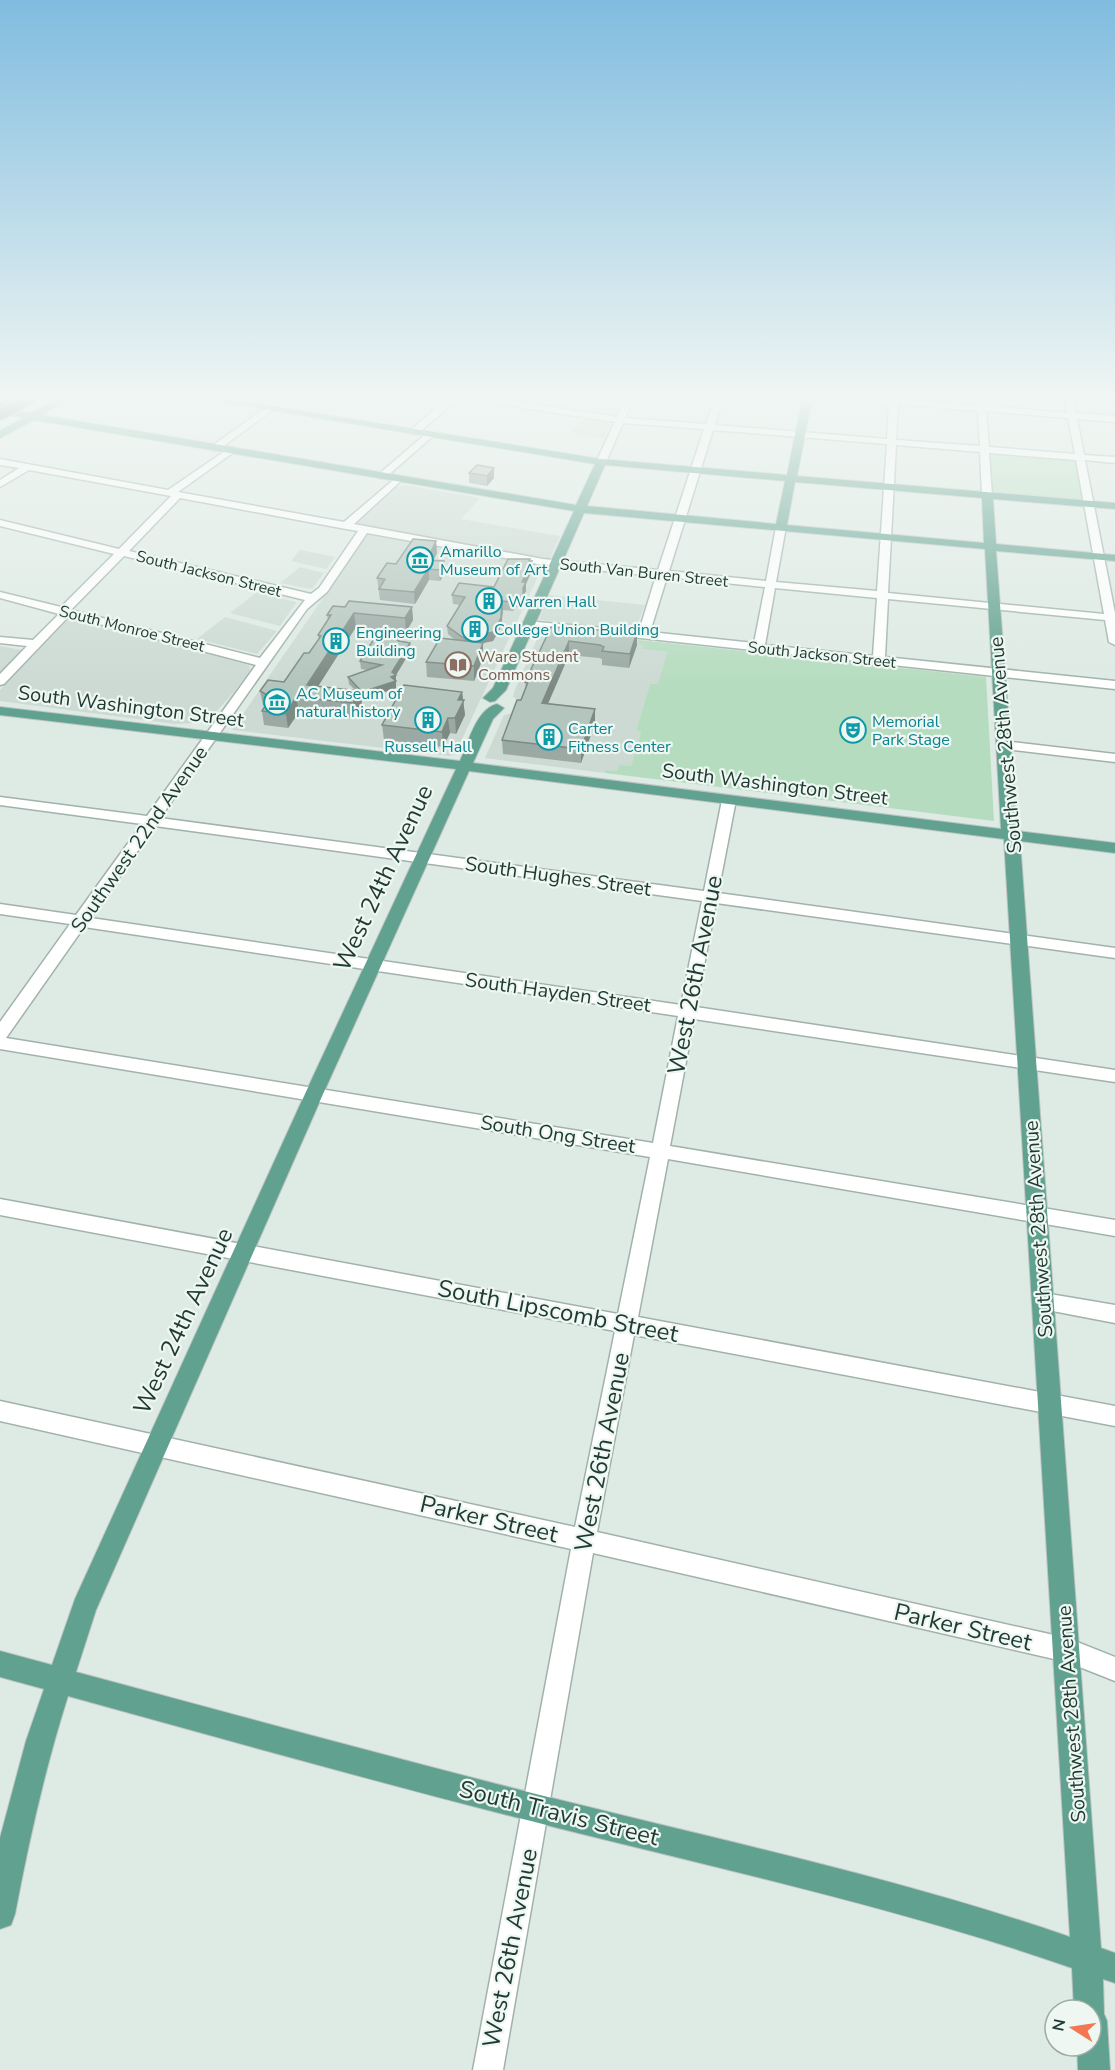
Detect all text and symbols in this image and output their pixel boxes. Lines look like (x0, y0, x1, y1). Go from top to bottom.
place label: Amarillo Museum of Art (440, 541, 548, 581)
street label: South Jackson Street (134, 545, 284, 603)
museum icon: Amarillo Museum of Art (405, 545, 435, 575)
street label: South Van Buren Street (559, 553, 730, 593)
building icon: Warren Hall (474, 586, 504, 616)
place label: Warren Hall (508, 591, 597, 613)
street label: South Monroe Street (57, 600, 207, 658)
building icon: College Union Building (460, 614, 490, 644)
place label: College Union Building (494, 619, 659, 641)
place label: Engineering Building (356, 622, 442, 662)
building icon: Engineering Building (321, 626, 351, 656)
street label: Southwest 28th Avenue (983, 635, 1028, 854)
street label: South Jackson Street (747, 636, 897, 674)
place label: Ware Student Commons (478, 646, 579, 686)
library icon: Ware Student Commons (443, 650, 473, 680)
street label: South Washington Street (16, 679, 246, 734)
place label: AC Museum of natural history (296, 683, 403, 723)
museum icon: AC Museum of natural history (262, 687, 292, 717)
building icon: Russell Hall (413, 705, 443, 735)
place label: Memorial Park Stage (872, 711, 950, 751)
theatre icon: Memorial Park Stage (838, 715, 868, 745)
place label: Carter Fitness Center (568, 718, 671, 758)
building icon: Carter Fitness Center (534, 722, 564, 752)
place label: Russell Hall (384, 736, 472, 758)
street label: Southwest 22nd Avenue (65, 741, 214, 938)
street label: South Washington Street (660, 757, 890, 812)
street label: West 24th Avenue (326, 779, 440, 977)
street label: South Hughes Street (463, 850, 654, 903)
street label: West 26th Avenue (660, 873, 730, 1077)
street label: South Hayden Street (463, 966, 654, 1019)
street label: South Ong Street (479, 1109, 638, 1160)
street label: Southwest 28th Avenue (1017, 1120, 1060, 1338)
street label: West 24th Avenue (126, 1222, 240, 1420)
street label: South Lipscomb Street (435, 1272, 682, 1350)
street label: West 26th Avenue (567, 1350, 637, 1554)
street label: Parker Street (417, 1488, 562, 1551)
street label: Parker Street (891, 1596, 1036, 1659)
street label: Southwest 28th Avenue (1050, 1605, 1093, 1823)
street label: South Travis Street (456, 1773, 663, 1853)
street label: West 26th Avenue (475, 1846, 545, 2050)
north arrow (1043, 1998, 1103, 2058)
text: N (1047, 2017, 1071, 2033)

